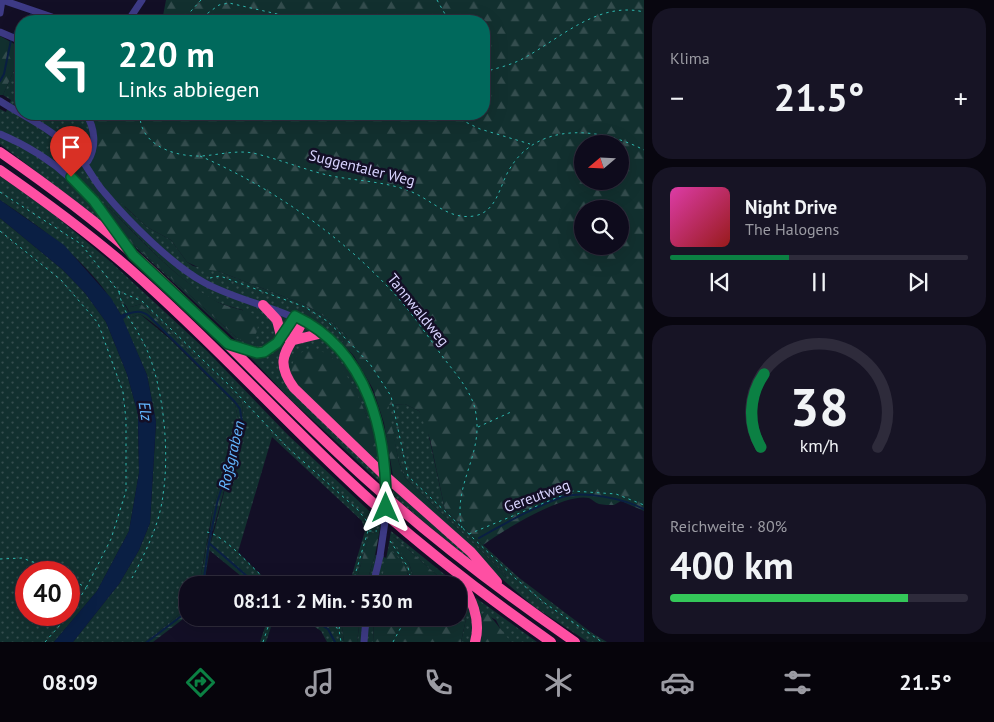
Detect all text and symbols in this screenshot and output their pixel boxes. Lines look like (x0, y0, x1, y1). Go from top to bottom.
text: 220 m (118, 31, 215, 77)
icon: left (35, 35, 100, 100)
text: Klima (670, 48, 710, 68)
text: 21.5° (774, 72, 864, 121)
text: Links abbiegen (118, 75, 260, 103)
text: − (670, 79, 684, 116)
text: + (954, 79, 968, 116)
pin (50, 126, 92, 177)
icon: arrive (57, 133, 85, 161)
north arrow (574, 135, 629, 190)
map controls (574, 135, 629, 255)
street label: Suggentaler Weg (307, 145, 417, 190)
text: Night Drive (745, 195, 837, 219)
button: search (574, 200, 629, 255)
text: The Halogens (745, 219, 839, 239)
icon: previous (706, 268, 734, 296)
icon: pause (805, 268, 833, 296)
icon: next (904, 268, 932, 296)
street label: Tannwaldweg (383, 270, 453, 350)
text: 38 (790, 373, 848, 440)
water label: Elz (135, 400, 158, 423)
water label: Roßgraben (213, 418, 249, 492)
text: km/h (799, 434, 839, 457)
street label: Gereutweg (501, 475, 573, 516)
position arrow (359, 481, 411, 533)
text: Reichweite · 80% (670, 516, 787, 536)
text: 400 km (670, 540, 794, 589)
speed limit sign: 40 (15, 561, 80, 626)
text: 08:11 · 2 Min. · 530 m (233, 589, 413, 613)
icon: directions (183, 665, 218, 700)
icon: music (302, 665, 337, 700)
icon: phone (421, 665, 456, 700)
icon: climate (541, 665, 576, 700)
icon: car (660, 665, 695, 700)
icon: filters (780, 665, 815, 700)
text: 08:09 (42, 668, 98, 696)
text: 21.5° (899, 668, 952, 696)

